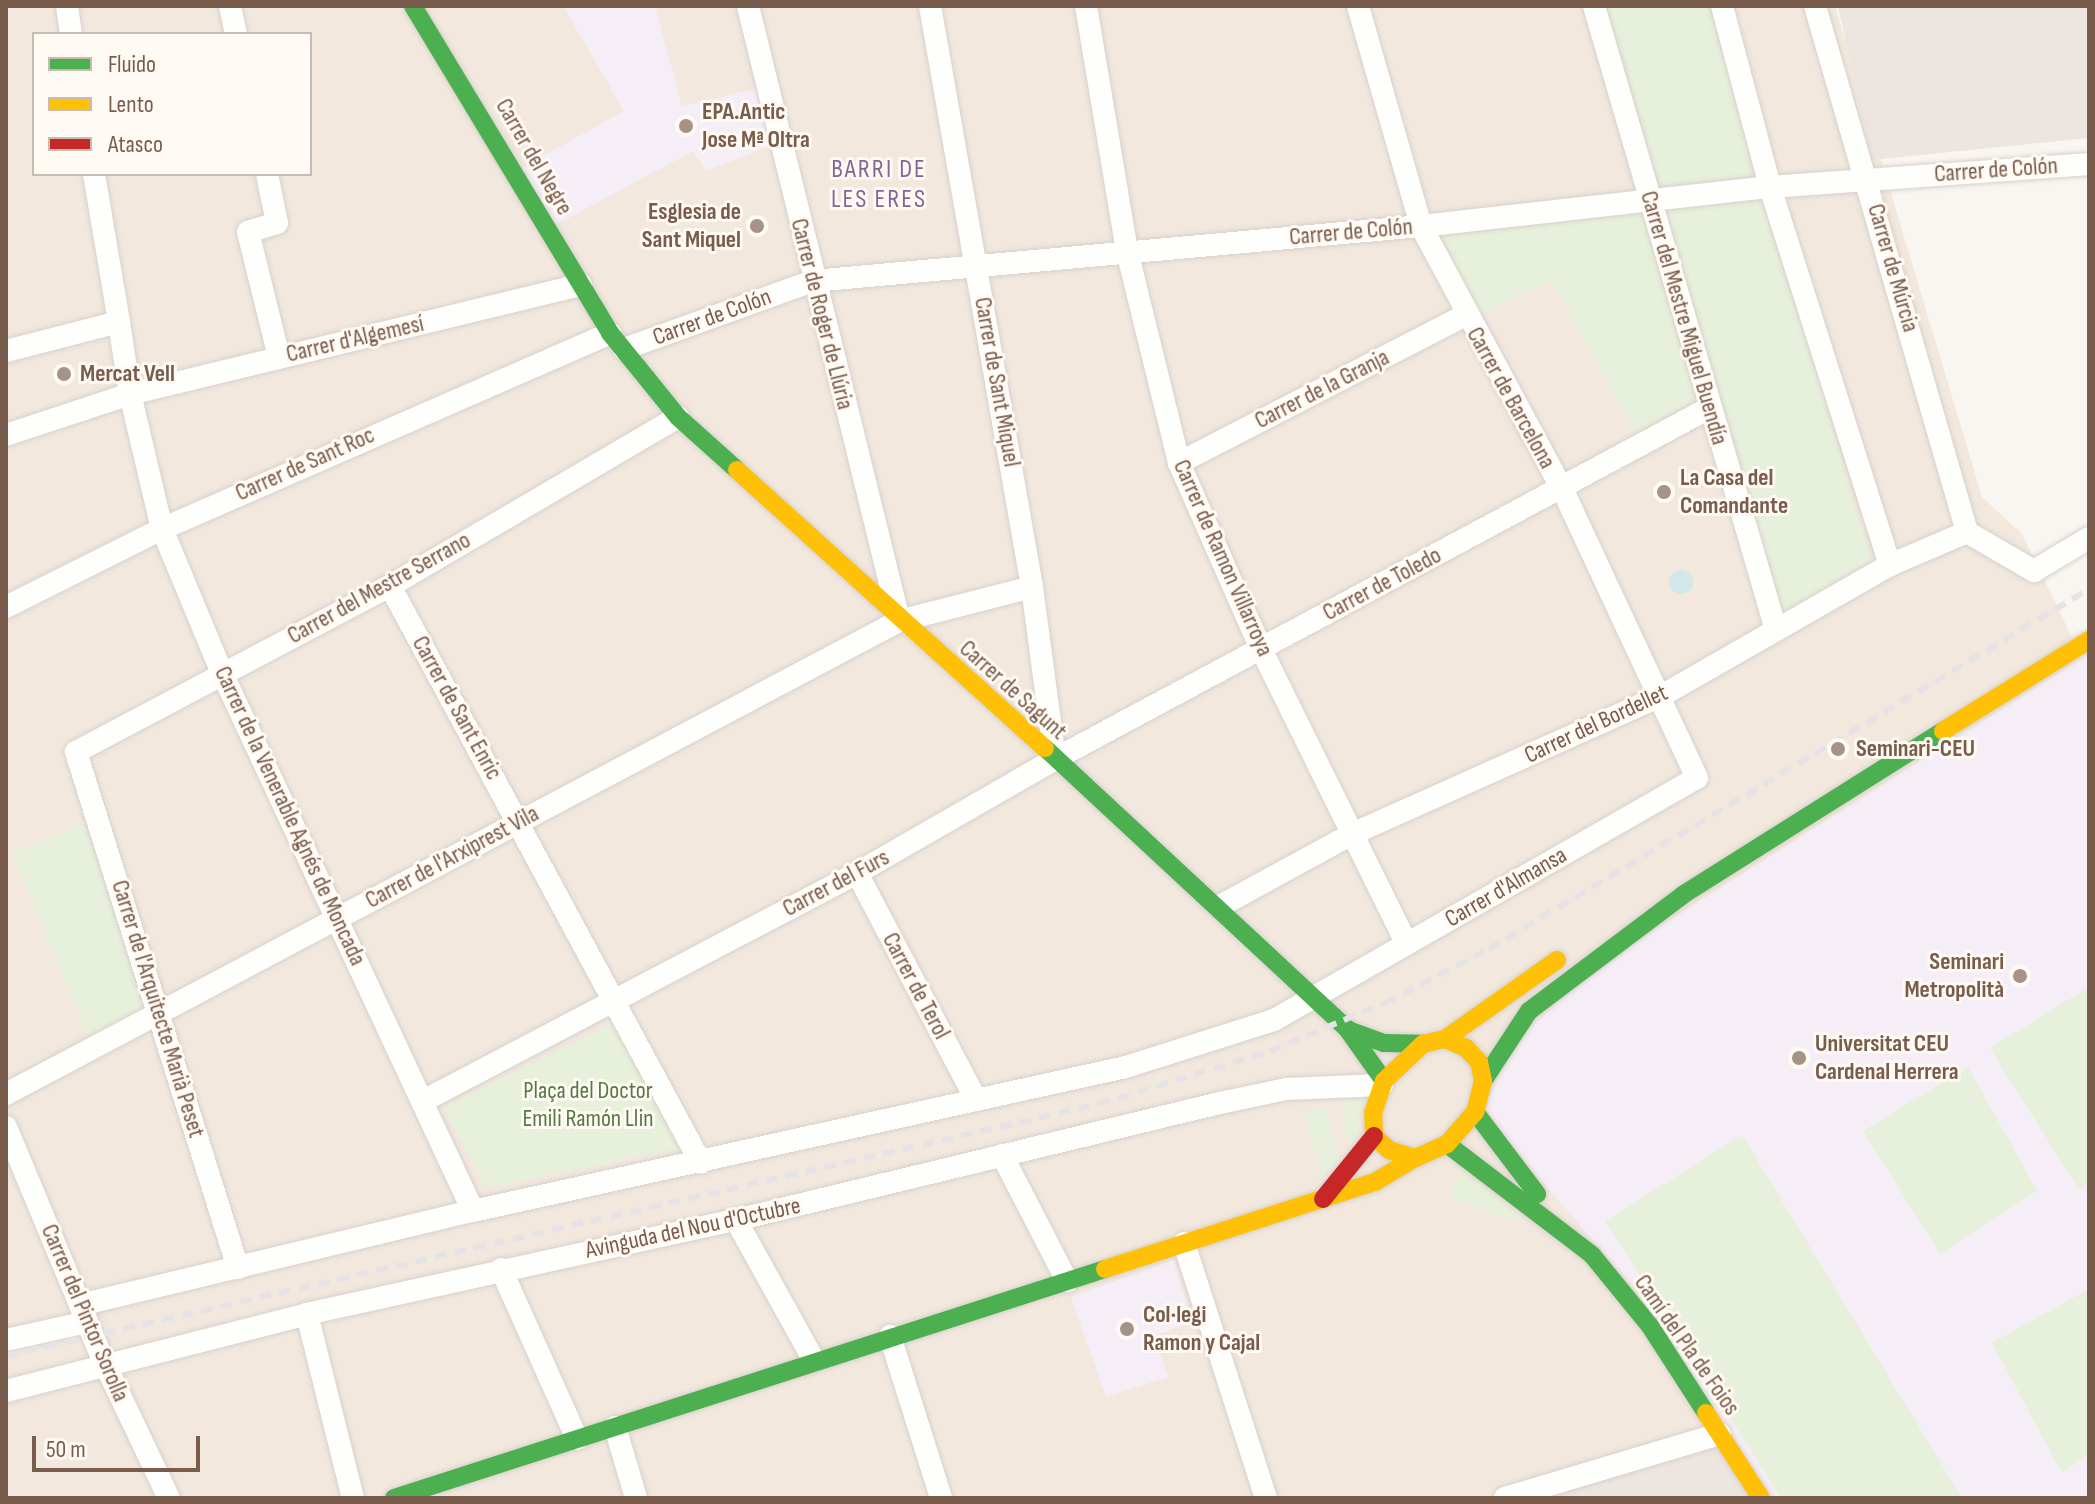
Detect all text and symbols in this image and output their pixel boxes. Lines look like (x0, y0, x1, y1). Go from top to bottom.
legend (32, 32, 312, 176)
text: Fluido (108, 50, 156, 79)
text: Lento (108, 90, 154, 119)
street label: Carrer del Negre (489, 94, 579, 220)
place label: EPA.Antic Jose Mª Oltra (702, 98, 810, 154)
marker: EPA.Antic Jose Mª Oltra (677, 117, 695, 135)
text: Atasco (108, 130, 163, 159)
street label: Carrer de Colón (1933, 151, 2059, 189)
district label: BARRI DE LES ERES (831, 154, 927, 216)
street label: Carrer del Mestre Miguel Buendía (1634, 188, 1734, 448)
place label: Esglesia de Sant Miquel (642, 198, 741, 254)
street label: Carrer de Múrcia (1861, 201, 1925, 335)
street label: Carrer de Colón (1288, 212, 1414, 252)
street label: Carrer de Roger de Llúria (784, 216, 860, 412)
marker: Esglesia de Sant Miquel (748, 217, 766, 235)
street label: Carrer de Colón (649, 282, 775, 352)
street label: Carrer de Sant Miquel (968, 295, 1026, 469)
street label: Carrer d'Algemesí (283, 309, 427, 369)
street label: Carrer de Barcelona (1460, 322, 1562, 474)
street label: Carrer de la Granja (1250, 343, 1394, 435)
place label: Mercat Vell (80, 360, 175, 388)
marker: Mercat Vell (55, 365, 73, 383)
street label: Carrer de Sant Roc (231, 421, 379, 507)
street label: Carrer de Ramon Villarroya (1167, 455, 1279, 661)
place label: La Casa del Comandante (1680, 464, 1788, 520)
marker: La Casa del Comandante (1655, 483, 1673, 501)
street label: Carrer del Mestre Serrano (282, 526, 476, 650)
street label: Carrer de Toledo (1318, 541, 1446, 627)
street label: Carrer de Sant Enric (406, 631, 508, 785)
street label: Carrer de Sagunt (953, 634, 1073, 746)
street label: Carrer de la Venerable Agnés de Moncada (208, 662, 372, 970)
street label: Carrer del Bordellet (1520, 678, 1672, 770)
place label: Seminari-CEU (1856, 735, 1975, 763)
marker: Seminari-CEU (1827, 738, 1849, 760)
street label: Carrer de l'Arxiprest Vila (361, 799, 543, 915)
street label: Carrer d'Almansa (1440, 841, 1572, 933)
street label: Carrer del Furs (778, 843, 894, 923)
street label: Carrer de l'Arquitecte Marià Peset (105, 877, 211, 1141)
street label: Carrer de Terol (876, 928, 956, 1044)
place label: Seminari Metropolità (1904, 948, 2004, 1004)
marker: Seminari Metropolità (2011, 967, 2029, 985)
place label: Universitat CEU Cardenal Herrera (1815, 1030, 1959, 1086)
marker: Universitat CEU Cardenal Herrera (1790, 1049, 1808, 1067)
park label: Plaça del Doctor Emili Ramón Llin (522, 1077, 654, 1133)
street label: Avinguda del Nou d'Octubre (583, 1191, 803, 1265)
street label: Carrer del Pintor Sorolla (35, 1220, 135, 1406)
street label: Camí del Pla de Foios (1628, 1269, 1746, 1421)
place label: Col·legi Ramon y Cajal (1143, 1301, 1260, 1357)
marker: Col·legi Ramon y Cajal (1118, 1320, 1136, 1338)
scale bar (36, 1420, 204, 1470)
text: 50 m (46, 1435, 86, 1464)

